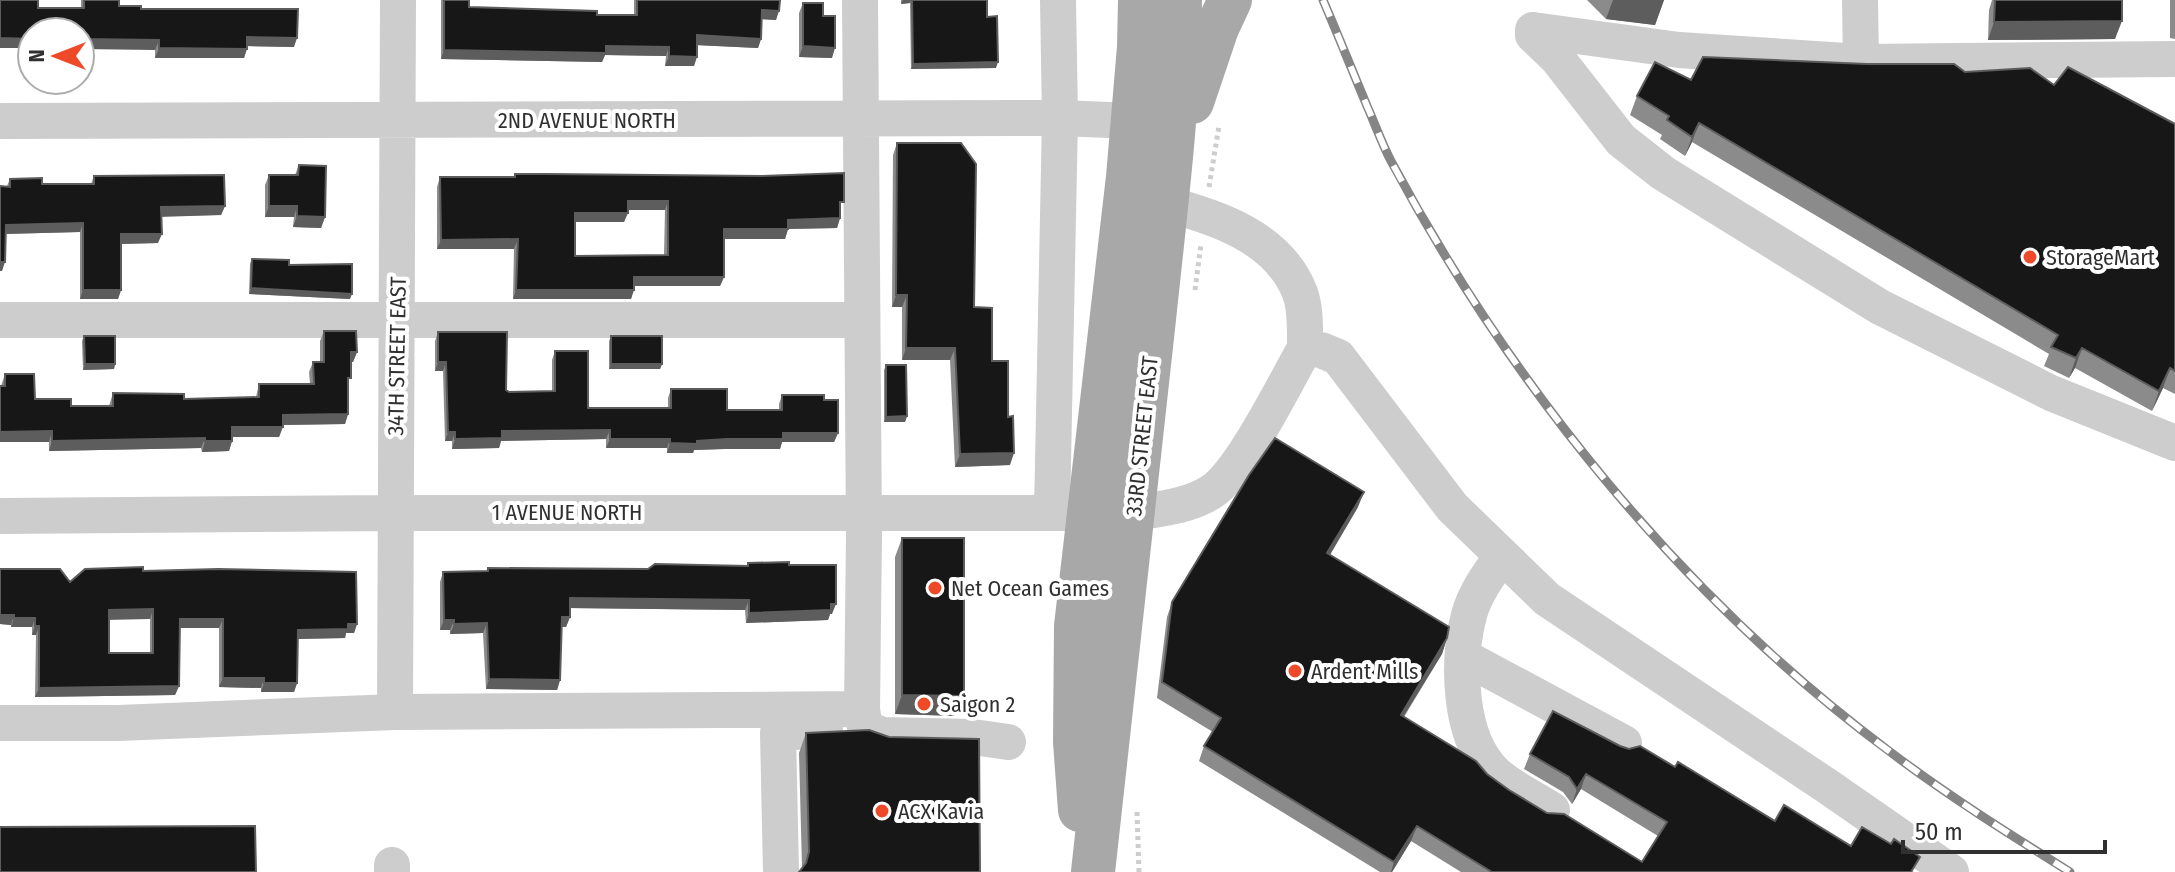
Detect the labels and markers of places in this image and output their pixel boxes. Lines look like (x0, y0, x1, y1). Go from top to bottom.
place label: StorageMart (2046, 244, 2156, 271)
marker: StorageMart (2021, 248, 2039, 266)
place label: Net Ocean Games (951, 575, 1109, 602)
marker: Net Ocean Games (926, 579, 944, 597)
place label: Ardent Mills (1311, 658, 1418, 685)
marker: Ardent Mills (1286, 662, 1304, 680)
place label: Saigon 2 (940, 691, 1015, 718)
marker: Saigon 2 (915, 695, 933, 713)
place label: ACX Kavia (898, 798, 984, 825)
marker: ACX Kavia (873, 802, 891, 820)

